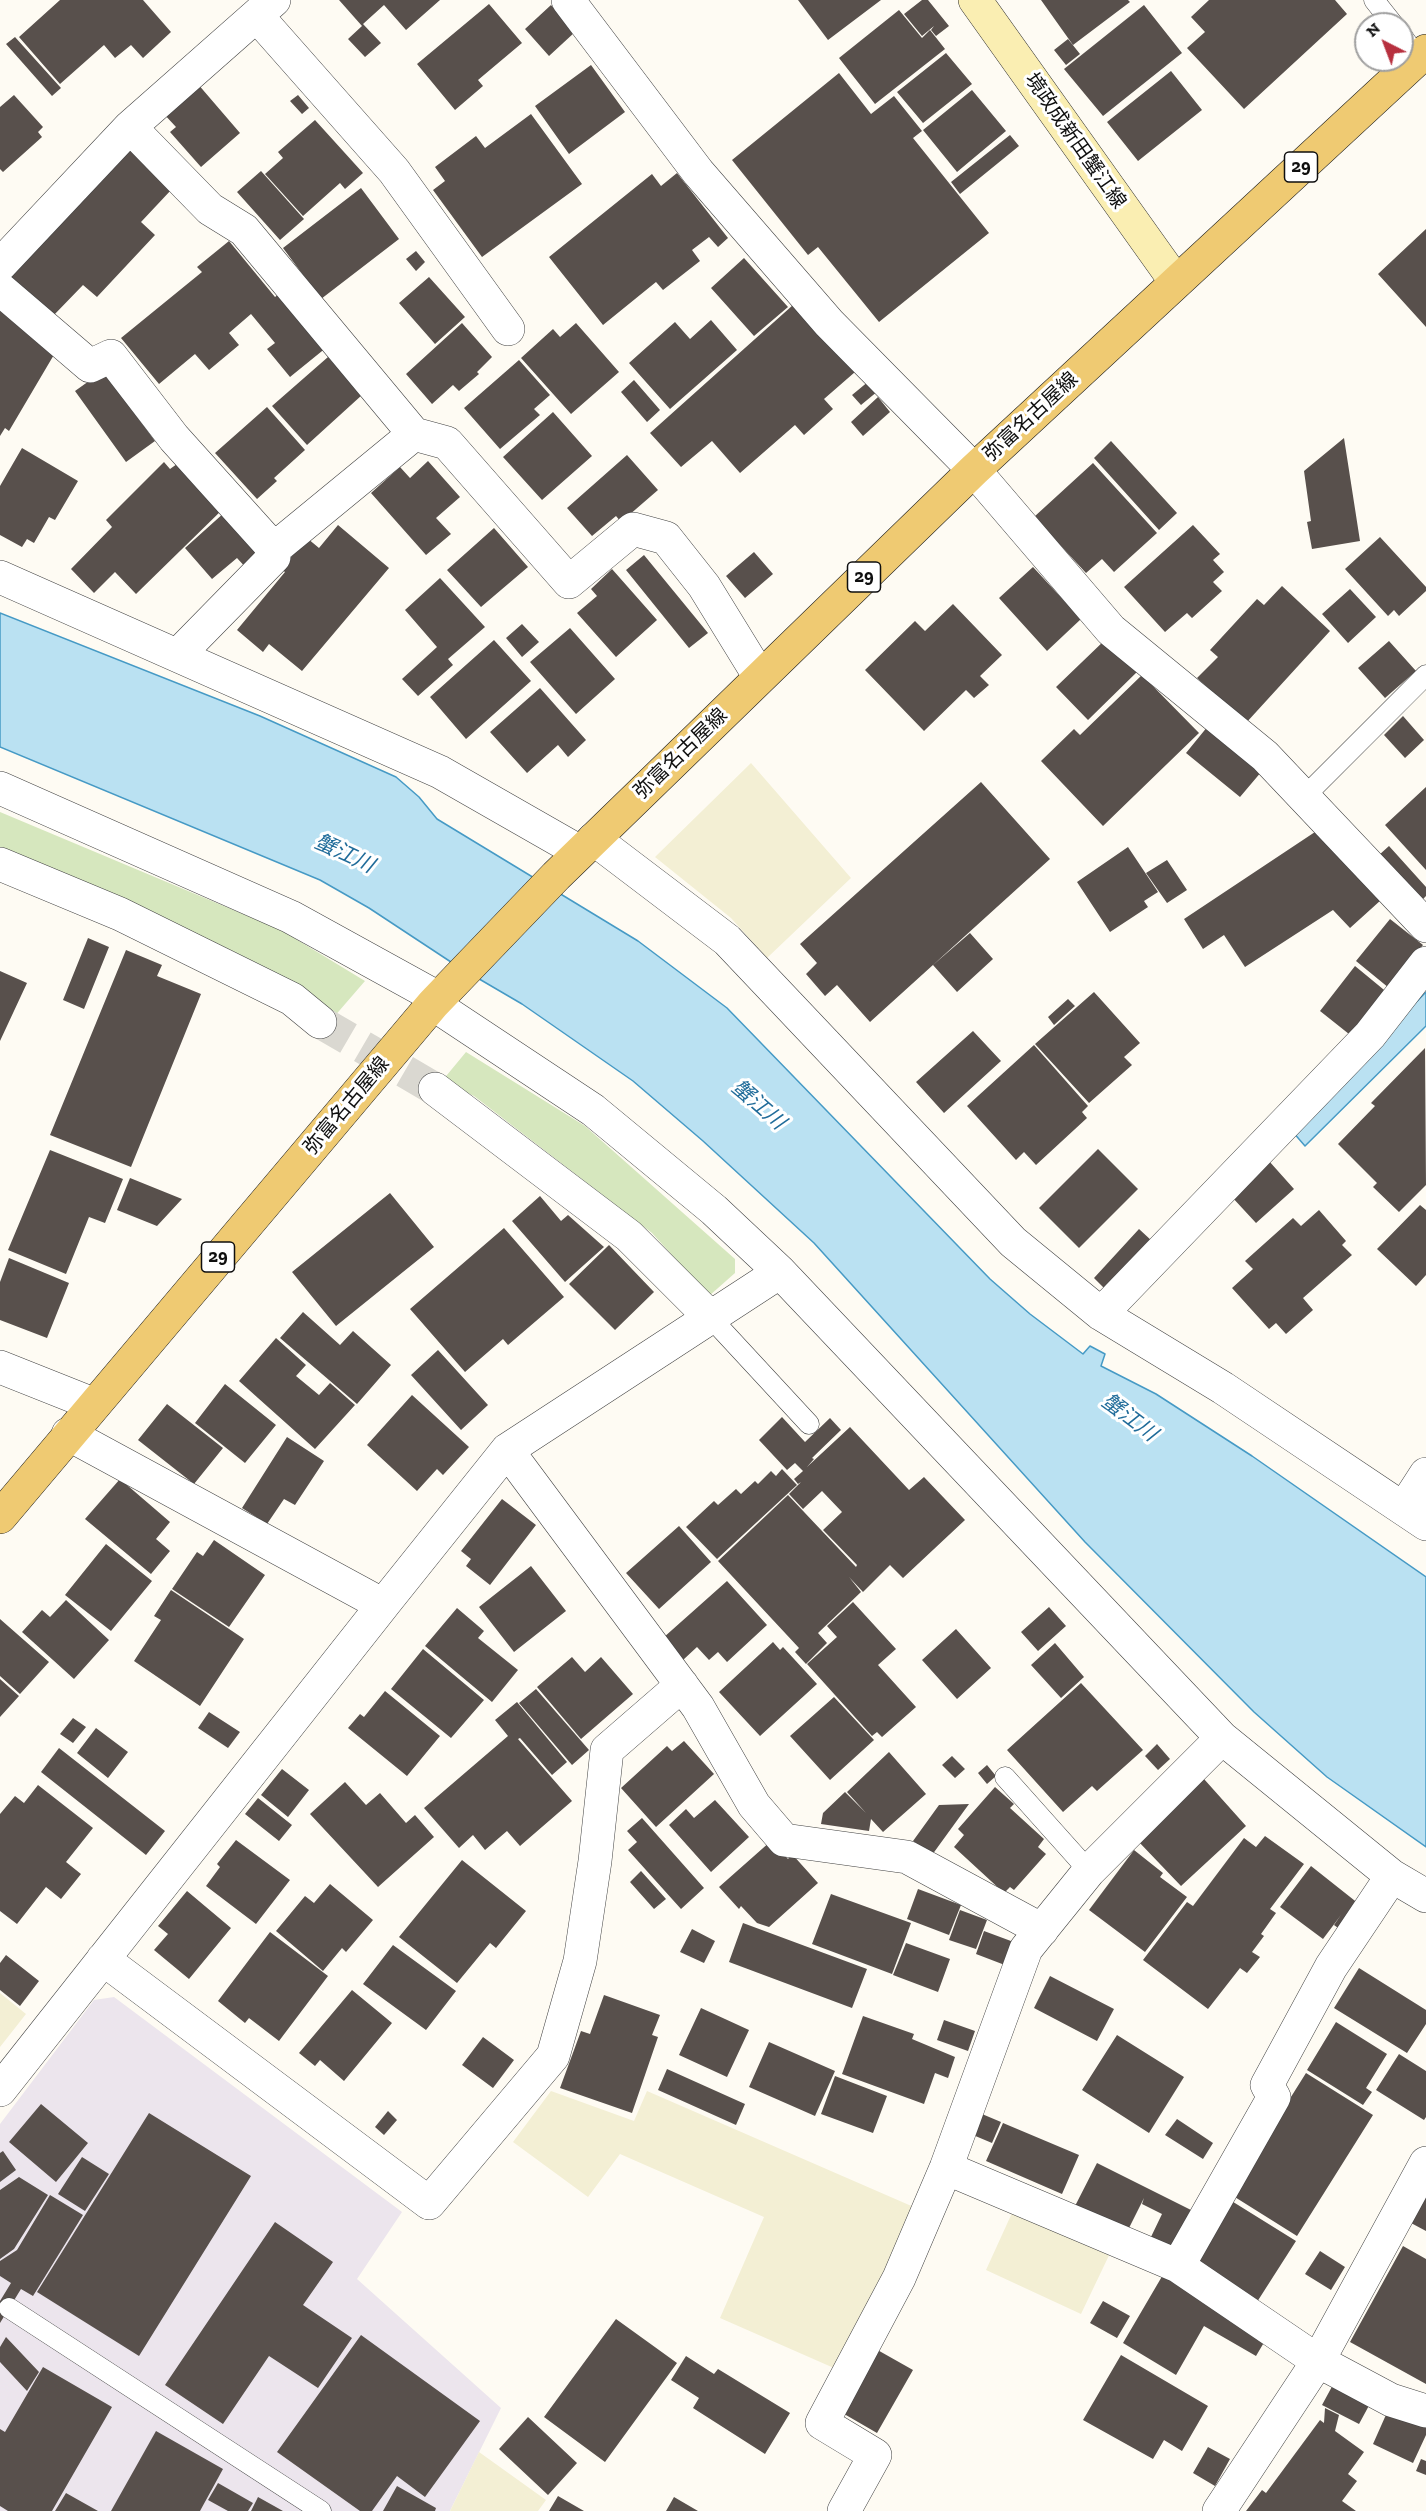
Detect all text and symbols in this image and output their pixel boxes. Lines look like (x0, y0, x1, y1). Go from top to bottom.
north arrow (1354, 12, 1414, 72)
text: N (1362, 19, 1384, 41)
street label: 境政成新田蟹江線 (1019, 69, 1131, 213)
road number: 29 (1284, 152, 1318, 182)
street label: 弥富名古屋線 (979, 367, 1083, 467)
road number: 29 (848, 562, 880, 592)
street label: 弥富名古屋線 (630, 704, 732, 804)
water label: 蟹江川 (310, 829, 378, 879)
street label: 弥富名古屋線 (299, 1052, 395, 1160)
water label: 蟹江川 (726, 1075, 790, 1135)
road number: 29 (202, 1242, 234, 1272)
water label: 蟹江川 (1096, 1389, 1162, 1447)

